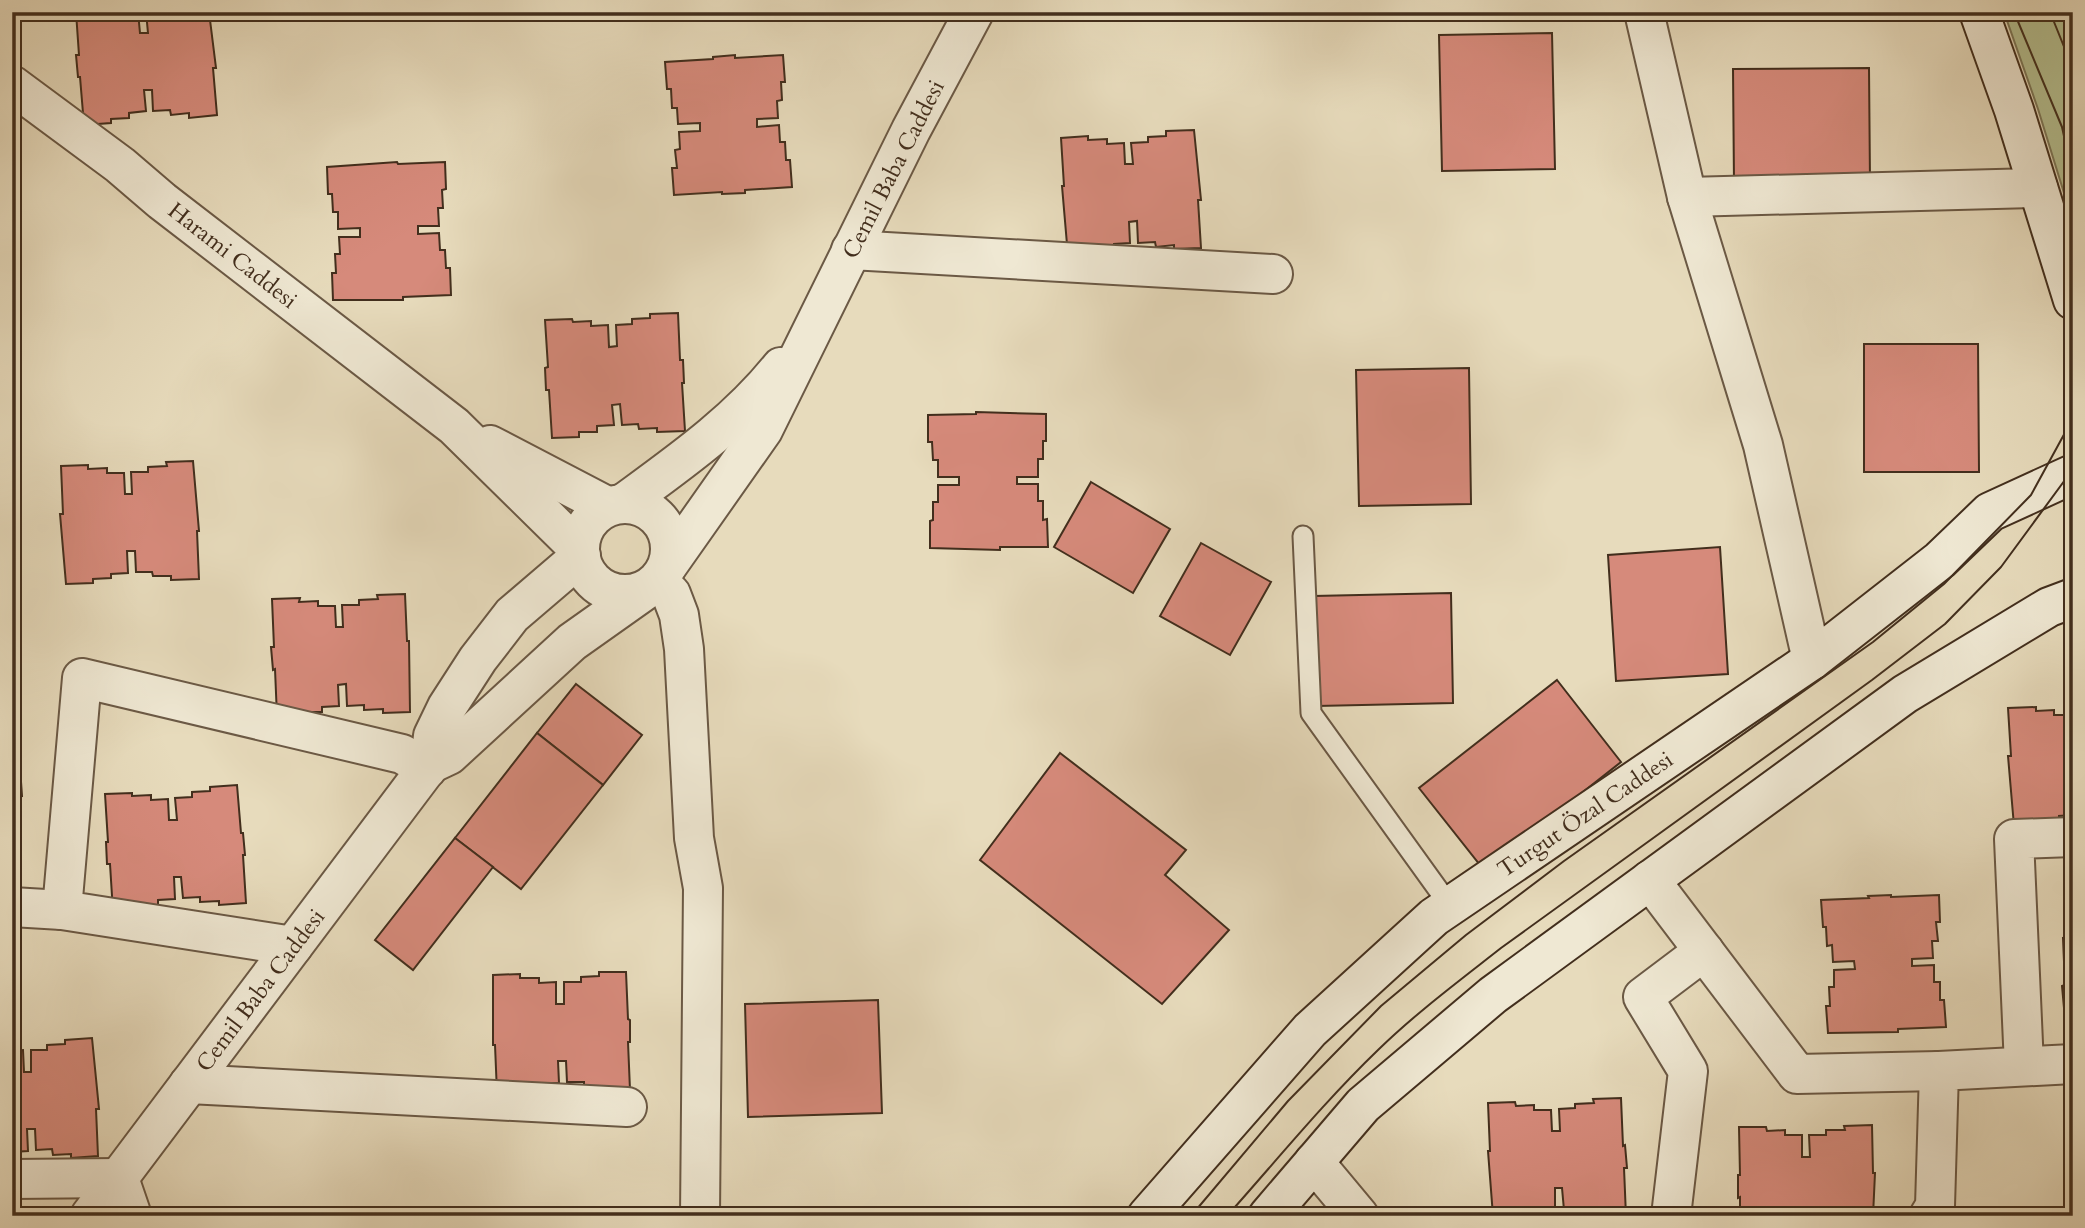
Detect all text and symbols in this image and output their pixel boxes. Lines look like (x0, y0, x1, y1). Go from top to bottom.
street label: Cemil Baba Caddesi (835, 75, 952, 264)
street label: Harami Caddesi (162, 195, 304, 316)
street label: Turgut Özal Caddesi (1491, 744, 1679, 885)
street label: Cemil Baba Caddesi (189, 902, 332, 1078)

